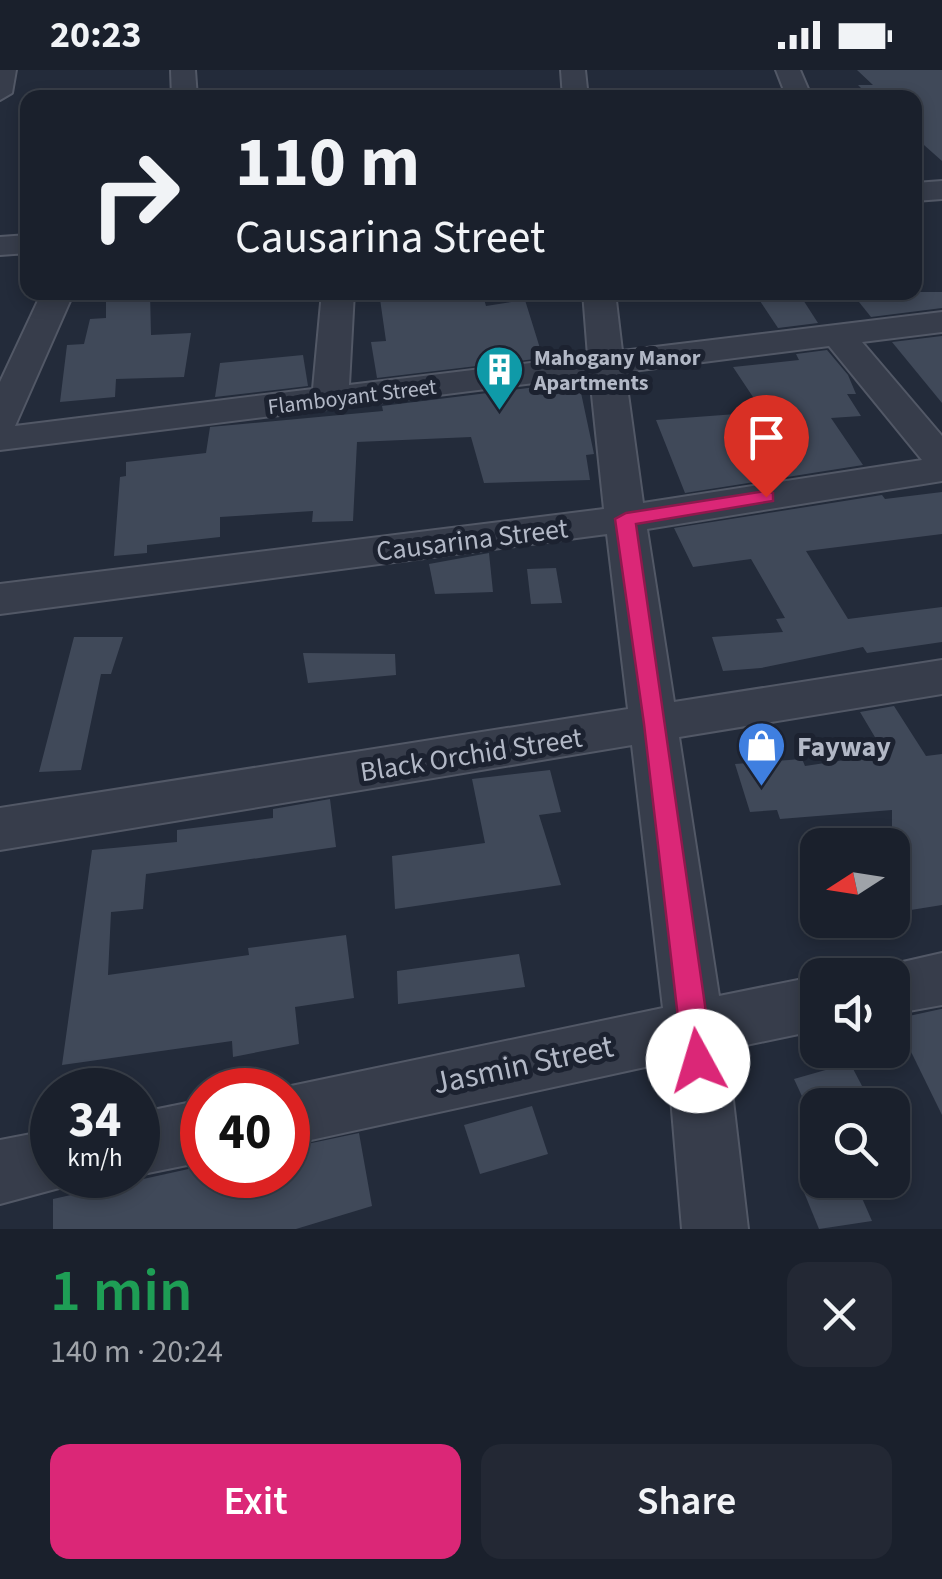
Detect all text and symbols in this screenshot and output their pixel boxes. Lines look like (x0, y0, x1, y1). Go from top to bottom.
text: 20:23 (50, 8, 142, 62)
text: 110 m (235, 113, 420, 213)
icon: right (70, 130, 200, 260)
text: Causarina Street (235, 206, 545, 270)
place label: Mahogany Manor Apartments (533, 342, 701, 399)
building icon: Mahogany Manor Apartments (473, 344, 525, 412)
street label: Flamboyant Street (266, 371, 439, 423)
pin (724, 395, 809, 498)
icon: arrive (739, 410, 794, 465)
street label: Causarina Street (374, 508, 571, 572)
street label: Black Orchid Street (357, 718, 586, 792)
shop icon: Fayway (736, 720, 788, 788)
place label: Fayway (797, 727, 891, 767)
north arrow (800, 828, 910, 938)
map controls (800, 828, 910, 1198)
button: sound (800, 958, 910, 1068)
position arrow (646, 1009, 750, 1113)
street label: Jasmin Street (429, 1023, 618, 1107)
speed limit sign: 40 (180, 1068, 310, 1198)
text: 34 (69, 1085, 121, 1156)
button: search (800, 1088, 910, 1198)
text: km/h (67, 1140, 123, 1176)
text: 1 min (50, 1249, 193, 1334)
button: close (787, 1262, 892, 1367)
text: 140 m · 20:24 (50, 1329, 223, 1375)
button: Exit (50, 1444, 461, 1559)
button: Share (481, 1444, 892, 1559)

